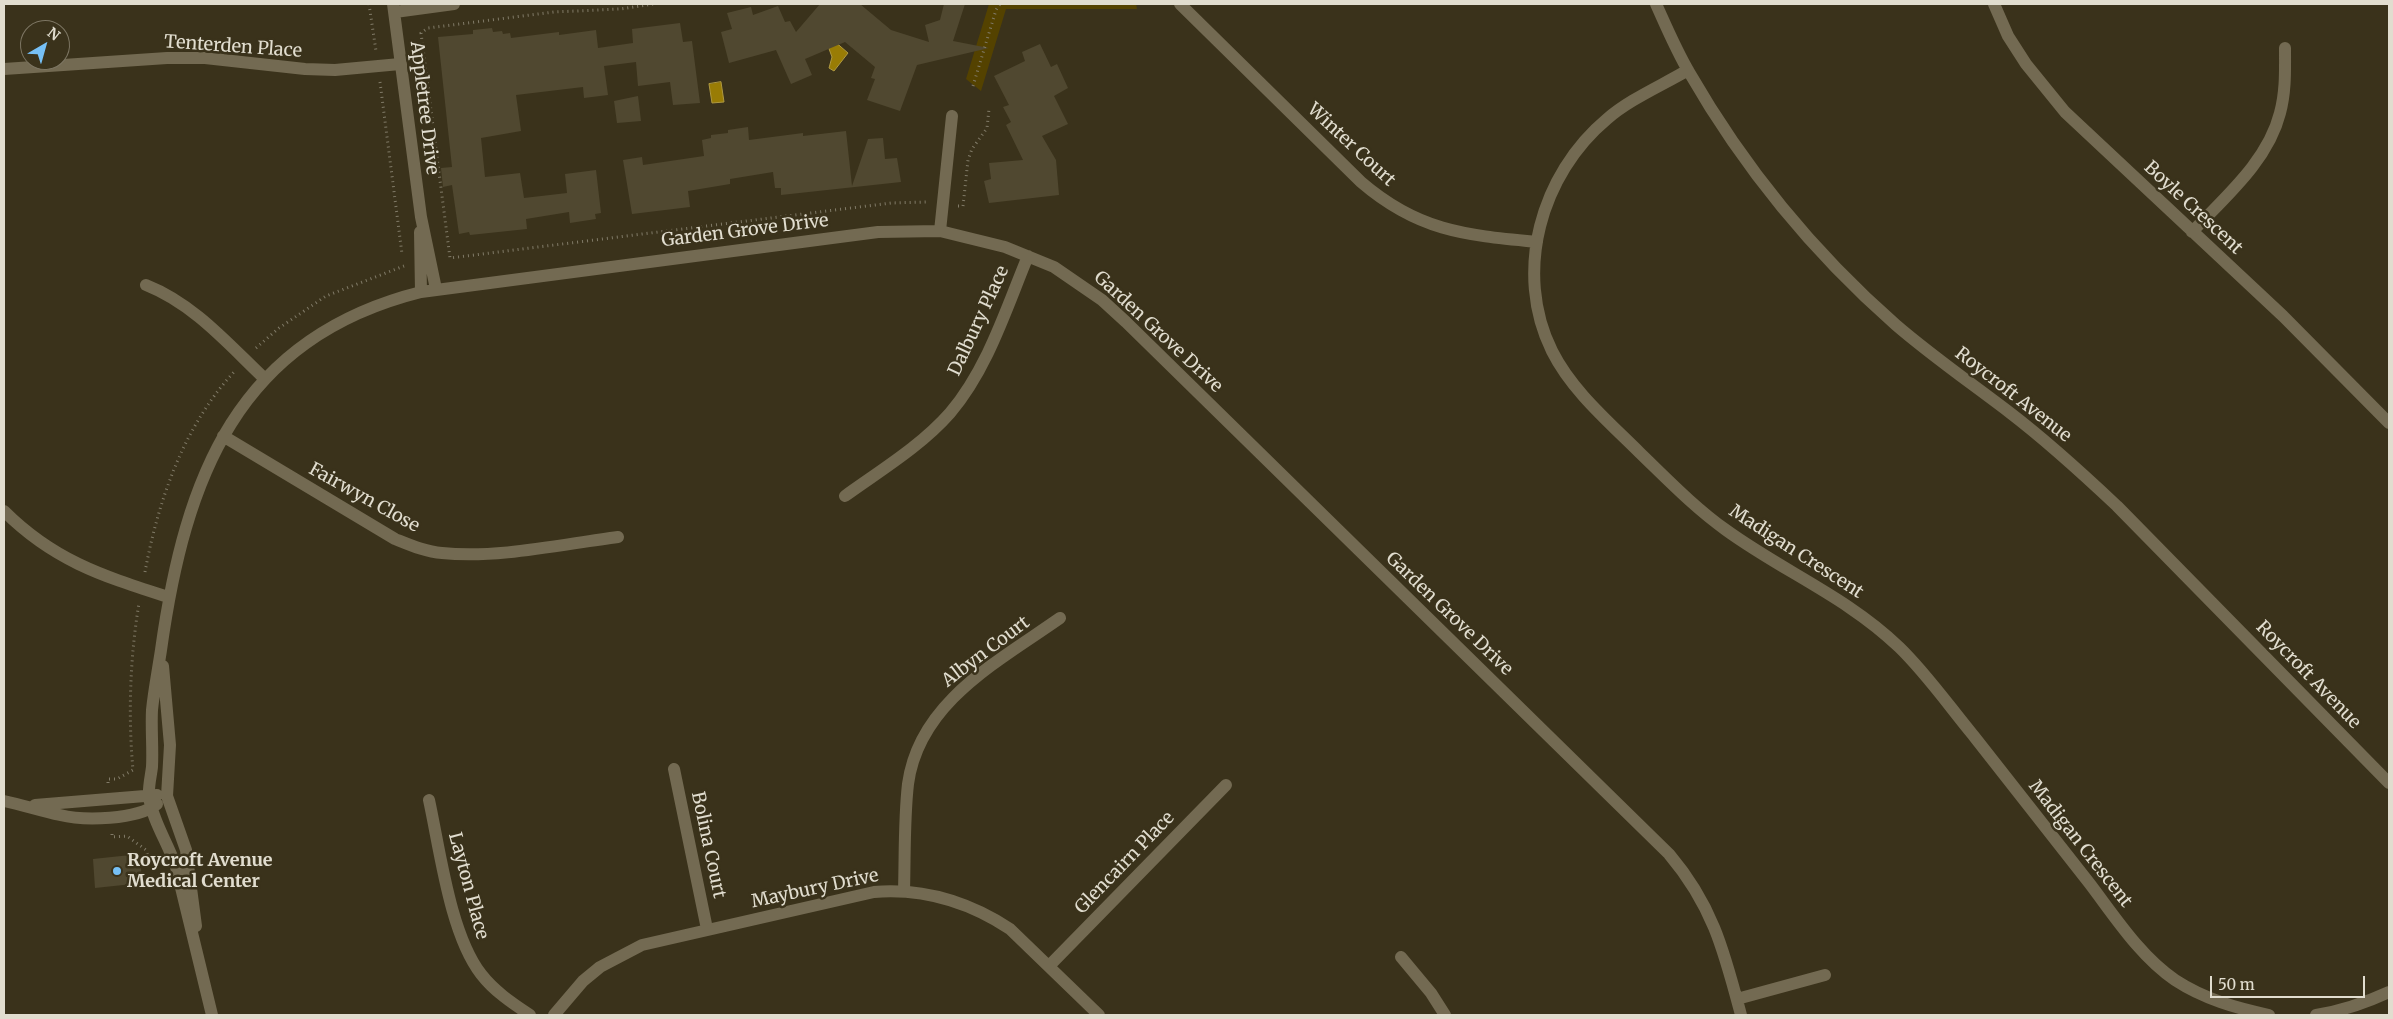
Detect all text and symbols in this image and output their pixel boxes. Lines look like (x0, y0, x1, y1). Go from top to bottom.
north arrow (20, 20, 70, 70)
text: N (44, 23, 64, 44)
street label: Tenterden Place (163, 31, 303, 63)
street label: Appletree Drive (405, 40, 443, 176)
street label: Winter Court (1303, 99, 1399, 191)
street label: Boyle Crescent (2139, 157, 2247, 259)
street label: Garden Grove Drive (660, 210, 830, 252)
street label: Dalbury Place (944, 263, 1014, 379)
street label: Garden Grove Drive (1089, 267, 1227, 397)
street label: Roycroft Avenue (1951, 343, 2075, 447)
street label: Fairwyn Close (305, 459, 423, 537)
street label: Madigan Crescent (1725, 501, 1867, 603)
street label: Garden Grove Drive (1381, 548, 1517, 680)
street label: Albyn Court (938, 612, 1034, 692)
street label: Roycroft Avenue (2251, 617, 2365, 733)
street label: Madigan Crescent (2024, 776, 2136, 912)
street label: Bolina Court (686, 790, 730, 900)
street label: Glencairn Place (1071, 807, 1179, 919)
street label: Layton Place (443, 830, 493, 942)
place label: Roycroft Avenue Medical Center (127, 850, 273, 892)
marker: Roycroft Avenue Medical Center (111, 865, 123, 877)
street label: Maybury Drive (749, 865, 881, 913)
scale bar (2213, 966, 2368, 998)
text: 50 m (2218, 975, 2255, 994)

